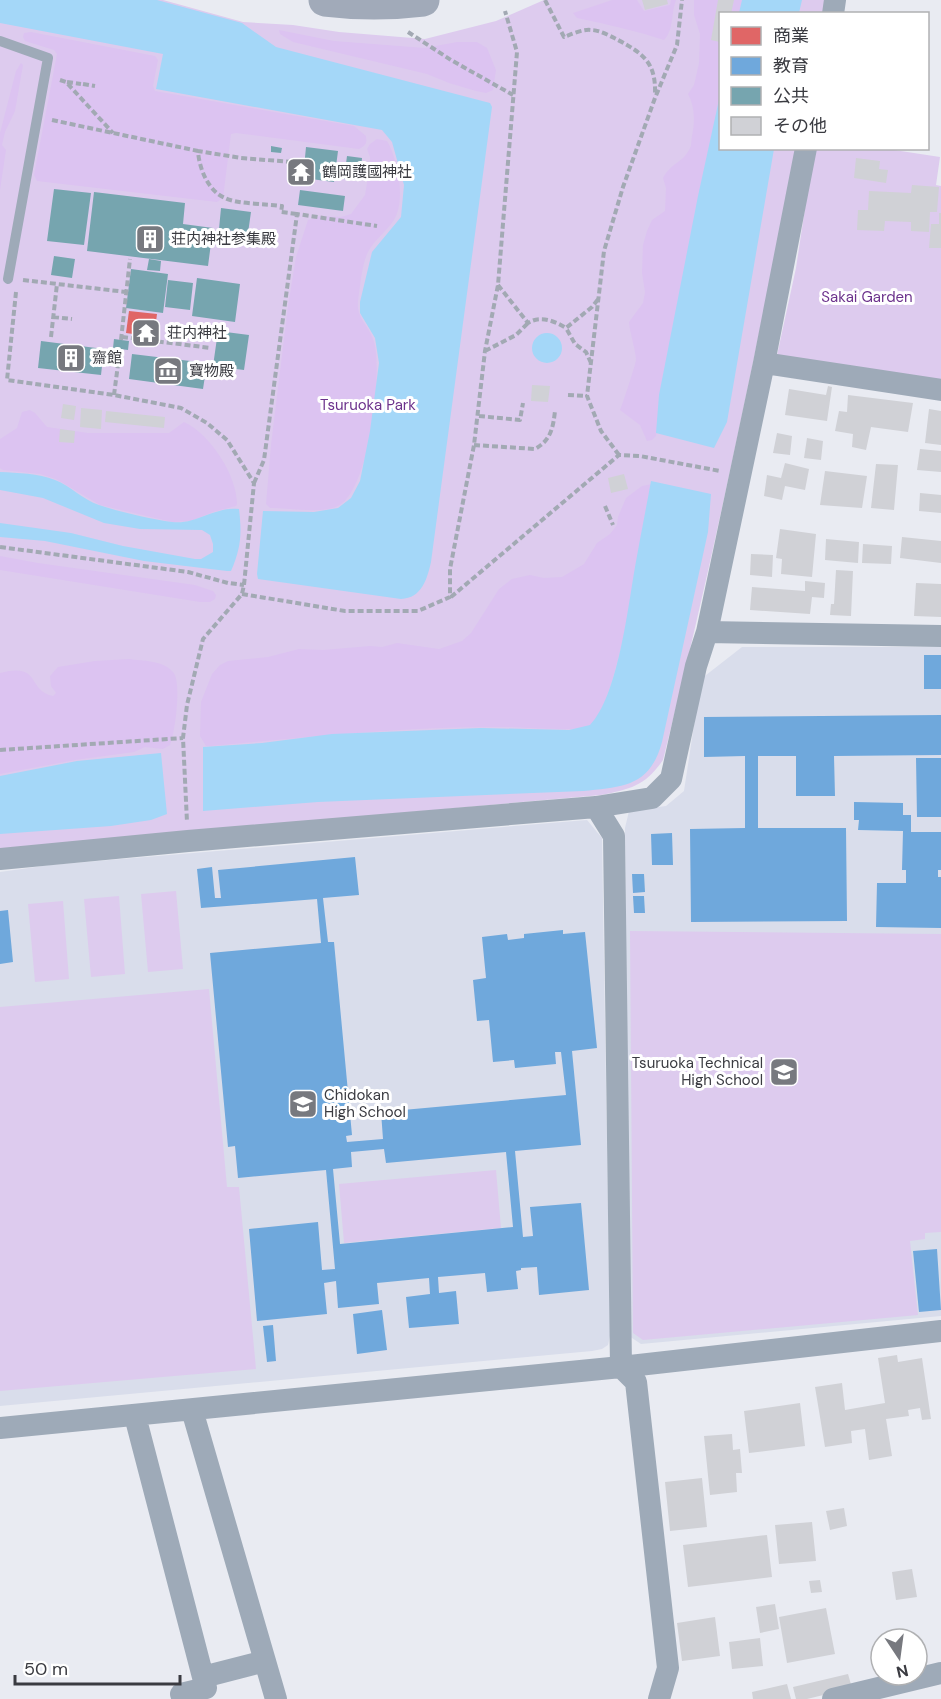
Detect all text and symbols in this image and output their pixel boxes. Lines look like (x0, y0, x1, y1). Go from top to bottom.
legend (719, 12, 929, 150)
text: 商業 (773, 24, 809, 48)
text: 教育 (773, 54, 809, 78)
text: 公共 (773, 84, 809, 108)
text: その他 (773, 114, 827, 138)
temple icon: 鶴岡護國神社 (285, 156, 317, 188)
place label: 鶴岡護國神社 (322, 162, 412, 182)
building icon: 荘内神社参集殿 (134, 223, 166, 255)
place label: 荘内神社参集殿 (171, 229, 276, 249)
park label: Sakai Garden (821, 287, 913, 307)
temple icon: 荘内神社 (130, 317, 162, 349)
place label: 荘内神社 (167, 323, 227, 343)
building icon: 齋館 (55, 342, 87, 374)
place label: 齋館 (92, 348, 122, 368)
museum icon: 寶物殿 (152, 355, 184, 387)
place label: 寶物殿 (189, 361, 234, 381)
park label: Tsuruoka Park (320, 395, 416, 415)
place label: Tsuruoka Technical High School (632, 1053, 763, 1090)
school or university icon: Tsuruoka Technical High School (768, 1056, 800, 1088)
place label: Chidokan High School (324, 1085, 406, 1122)
school or university icon: Chidokan High School (287, 1088, 319, 1120)
north arrow (869, 1627, 929, 1687)
scale bar (15, 1648, 180, 1686)
text: 50 m (24, 1657, 68, 1681)
text: N (894, 1660, 910, 1683)

